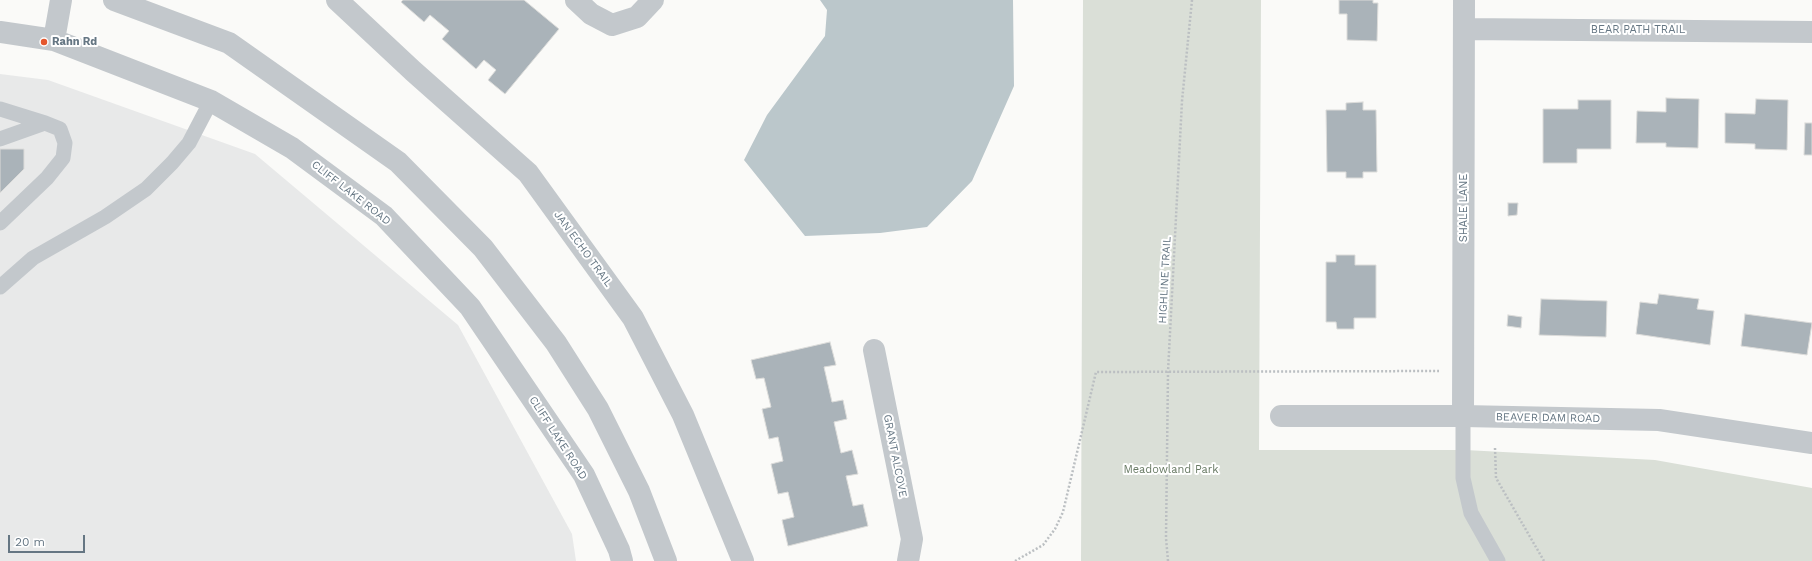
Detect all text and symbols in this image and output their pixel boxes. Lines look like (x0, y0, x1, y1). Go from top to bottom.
street label: BEAR PATH TRAIL (1591, 23, 1685, 37)
place label: Rahn Rd (52, 35, 97, 49)
marker: Rahn Rd (39, 37, 49, 47)
street label: CLIFF LAKE ROAD (309, 158, 393, 228)
street label: SHALE LANE (1457, 174, 1471, 242)
street label: JAN ECHO TRAIL (551, 208, 615, 290)
street label: HIGHLINE TRAIL (1156, 236, 1174, 324)
street label: CLIFF LAKE ROAD (526, 394, 590, 482)
street label: BEAVER DAM ROAD (1496, 410, 1600, 426)
street label: GRANT ALCOVE (880, 413, 910, 499)
park label: Meadowland Park (1123, 463, 1219, 477)
scale bar (10, 527, 87, 553)
text: 20 m (15, 535, 45, 549)

